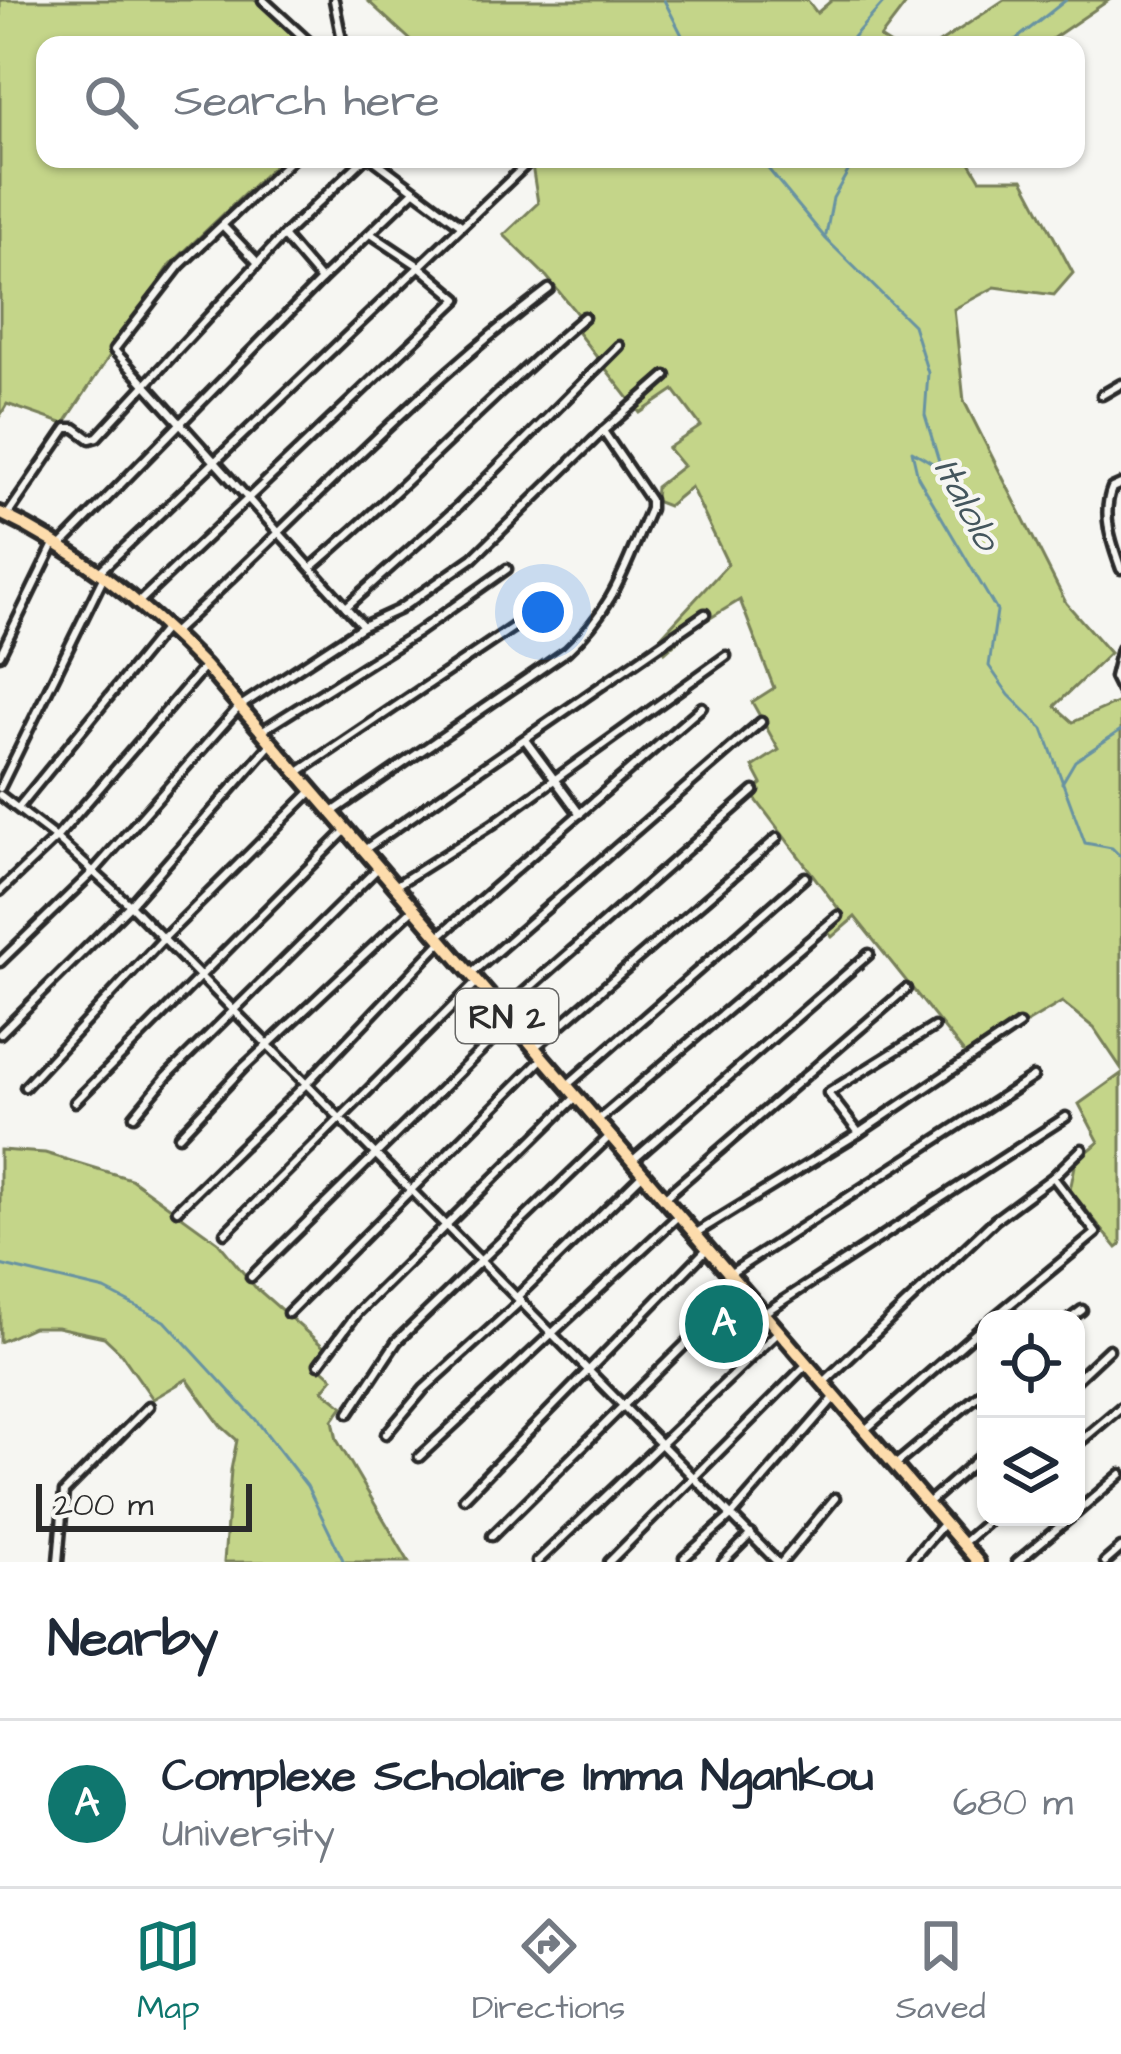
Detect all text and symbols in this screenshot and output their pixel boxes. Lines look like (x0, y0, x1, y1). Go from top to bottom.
search box (36, 36, 1085, 168)
icon: search (78, 69, 144, 135)
text: Search here (174, 71, 440, 133)
water label: Italolo (920, 449, 1015, 563)
your location (513, 582, 573, 642)
road number: RN 2 (456, 989, 558, 1043)
pin: A (685, 1279, 763, 1369)
map controls (977, 1310, 1085, 1526)
button: locate (977, 1310, 1085, 1418)
button: layers (977, 1418, 1085, 1526)
scale bar (36, 1478, 252, 1531)
text: 200 m (54, 1482, 153, 1528)
text: Nearby (48, 1605, 218, 1676)
text: Complexe Scholaire Imma Ngankou (162, 1746, 874, 1808)
text: A (75, 1777, 99, 1831)
text: 680 m (953, 1777, 1073, 1831)
text: University (162, 1808, 335, 1862)
tab: Map (135, 1913, 201, 2031)
tab: Directions (472, 1913, 625, 2031)
tab: Saved (896, 1913, 986, 2031)

